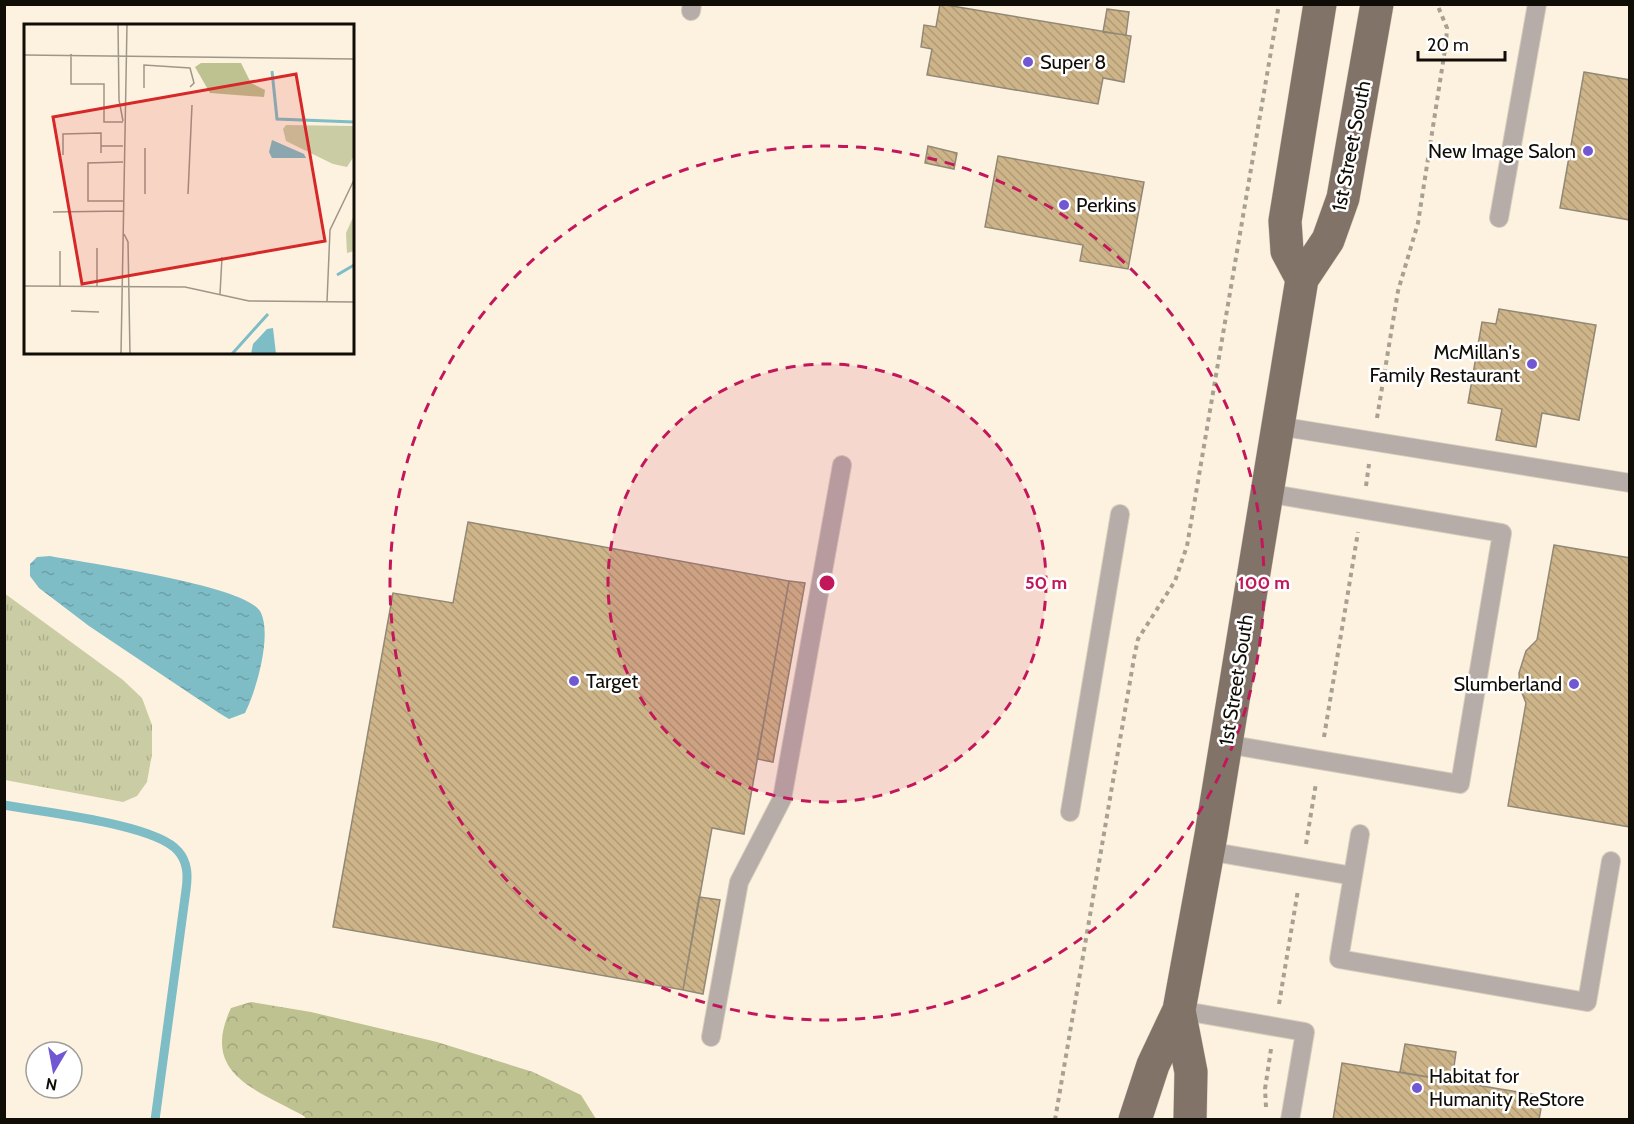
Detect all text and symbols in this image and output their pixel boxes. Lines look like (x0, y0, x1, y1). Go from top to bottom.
inset map (24, 24, 354, 354)
scale bar (1418, 24, 1505, 62)
text: 20 m (1427, 34, 1469, 56)
place label: Super 8 (1040, 50, 1106, 74)
marker: Super 8 (1021, 55, 1035, 69)
street label: 1st Street South (1327, 79, 1375, 213)
place label: New Image Salon (1428, 139, 1576, 163)
marker: New Image Salon (1581, 144, 1595, 158)
place label: Perkins (1076, 193, 1136, 217)
marker: Perkins (1057, 198, 1071, 212)
place label: McMillan's Family Restaurant (1370, 340, 1520, 387)
marker: McMillan's Family Restaurant (1525, 357, 1539, 371)
text: 50 m (1025, 572, 1067, 594)
text: 100 m (1238, 572, 1290, 594)
centre of rings (817, 573, 837, 593)
street label: 1st Street South (1214, 613, 1258, 747)
place label: Target (586, 669, 638, 693)
place label: Slumberland (1453, 672, 1562, 696)
marker: Target (567, 674, 581, 688)
marker: Slumberland (1567, 677, 1581, 691)
north arrow (24, 1040, 84, 1100)
place label: Habitat for Humanity ReStore (1429, 1064, 1584, 1111)
text: N (44, 1074, 59, 1095)
marker: Habitat for Humanity ReStore (1410, 1081, 1424, 1095)

